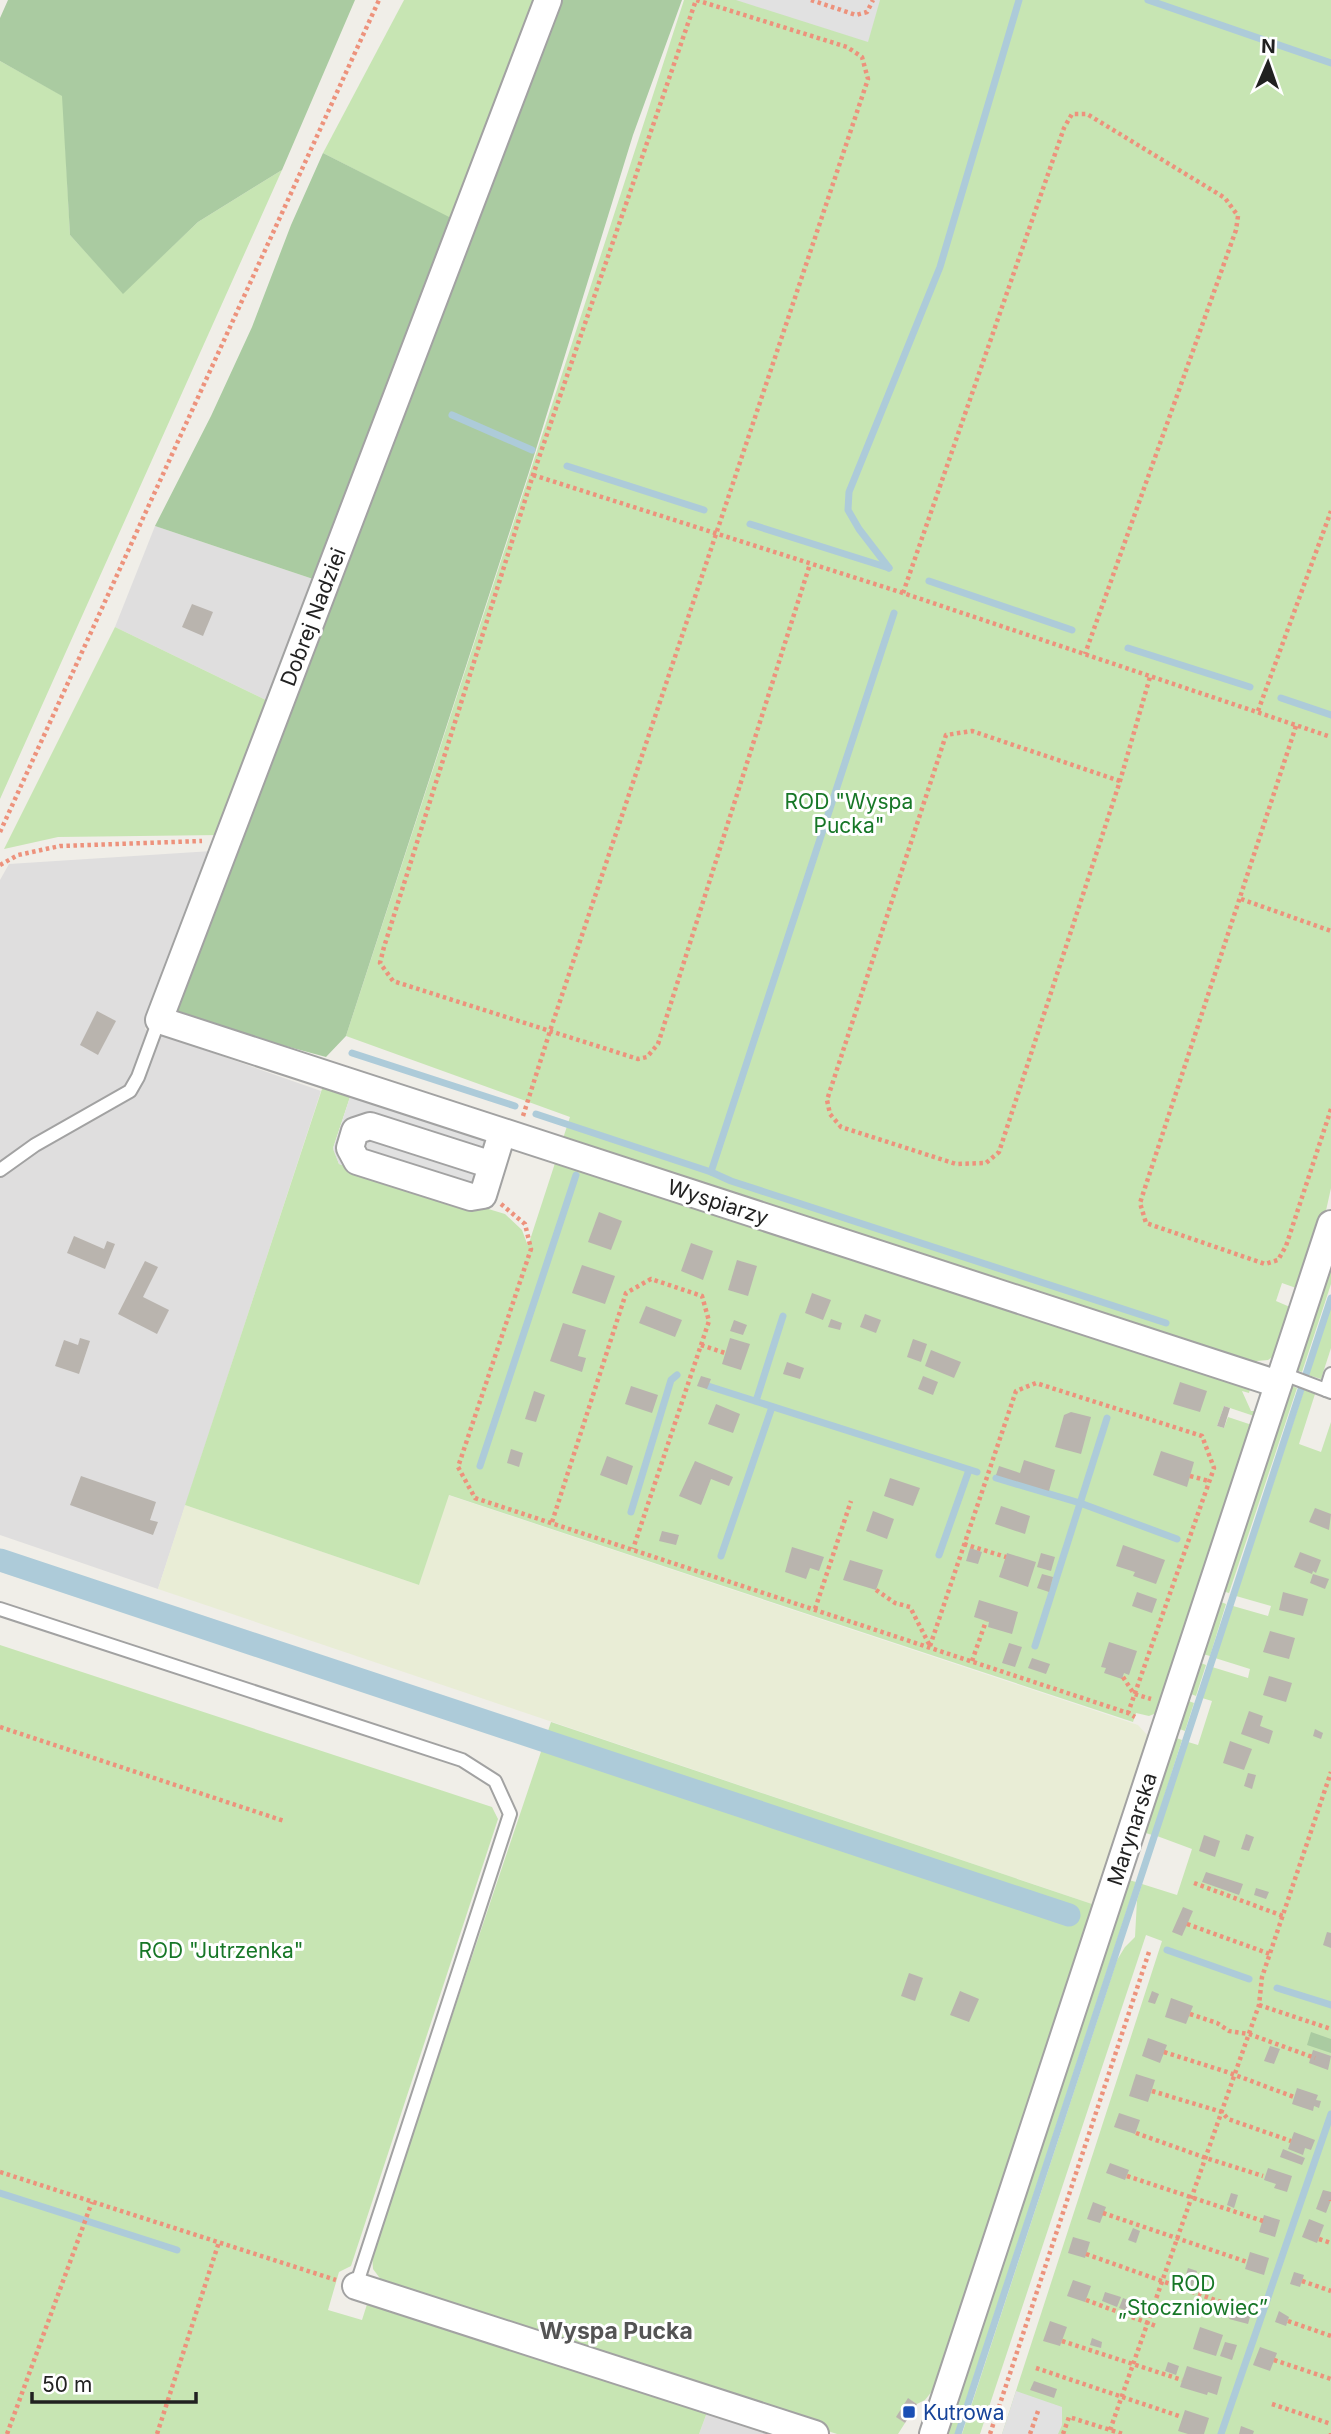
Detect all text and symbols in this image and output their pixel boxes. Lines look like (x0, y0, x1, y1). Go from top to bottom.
north arrow (1233, 28, 1303, 98)
text: N (1261, 35, 1276, 58)
street label: Dobrej Nadziei (275, 544, 351, 690)
park label: ROD "Wyspa Pucka" (785, 789, 913, 838)
street label: Wyspiarzy (664, 1174, 772, 1230)
street label: Marynarska (1102, 1769, 1162, 1889)
park label: ROD "Jutrzenka" (138, 1938, 304, 1963)
park label: ROD „Stoczniowiec” (1118, 2271, 1268, 2320)
district label: Wyspa Pucka (539, 2317, 693, 2345)
scale bar (32, 2360, 196, 2404)
text: 50 m (42, 2372, 92, 2397)
place label: Kutrowa (923, 2400, 1004, 2425)
marker: Kutrowa (901, 2404, 917, 2420)

